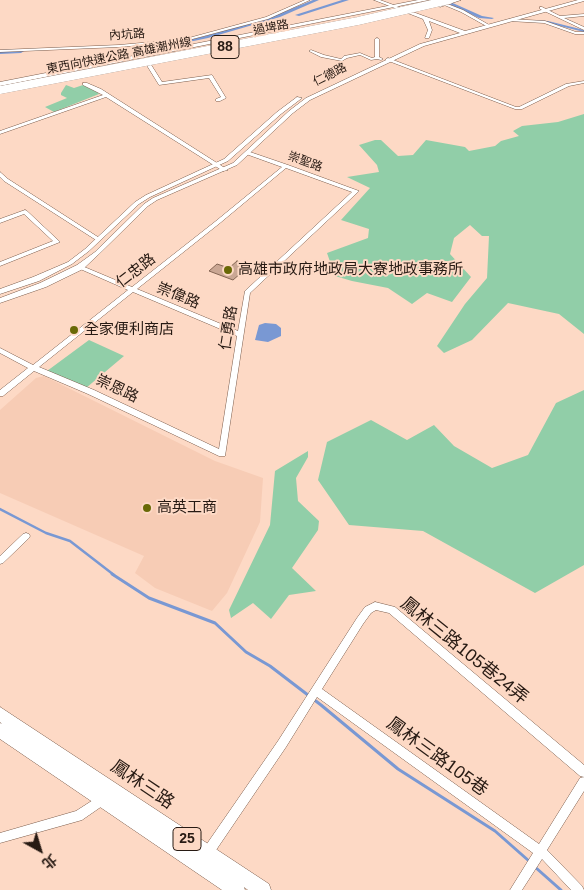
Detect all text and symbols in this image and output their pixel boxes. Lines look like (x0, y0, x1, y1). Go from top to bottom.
street label: 過埤路 (252, 17, 290, 39)
street label: 內坑路 (109, 27, 145, 43)
street label: 東西向快速公路 高雄潮州線 (45, 35, 193, 77)
road number: 88 (211, 36, 239, 58)
street label: 仁德路 (311, 60, 349, 90)
street label: 崇聖路 (286, 149, 324, 175)
street label: 仁忠路 (113, 250, 159, 292)
place label: 高雄市政府地政局大寮地政事務所 (238, 261, 463, 279)
marker: 高雄市政府地政局大寮地政事務所 (222, 264, 234, 276)
street label: 崇偉路 (154, 279, 202, 313)
street label: 仁勇路 (217, 304, 241, 352)
place label: 全家便利商店 (84, 321, 174, 339)
marker: 全家便利商店 (68, 324, 80, 336)
street label: 崇恩路 (93, 371, 141, 407)
place label: 高英工商 (157, 499, 217, 517)
marker: 高英工商 (141, 502, 153, 514)
street label: 鳳林三路105巷24弄 (396, 593, 532, 709)
street label: 鳳林三路105巷 (382, 713, 492, 801)
street label: 鳳林三路 (106, 756, 178, 814)
north arrow (15, 825, 65, 875)
road number: 25 (173, 828, 201, 851)
text: 北 (39, 851, 60, 872)

